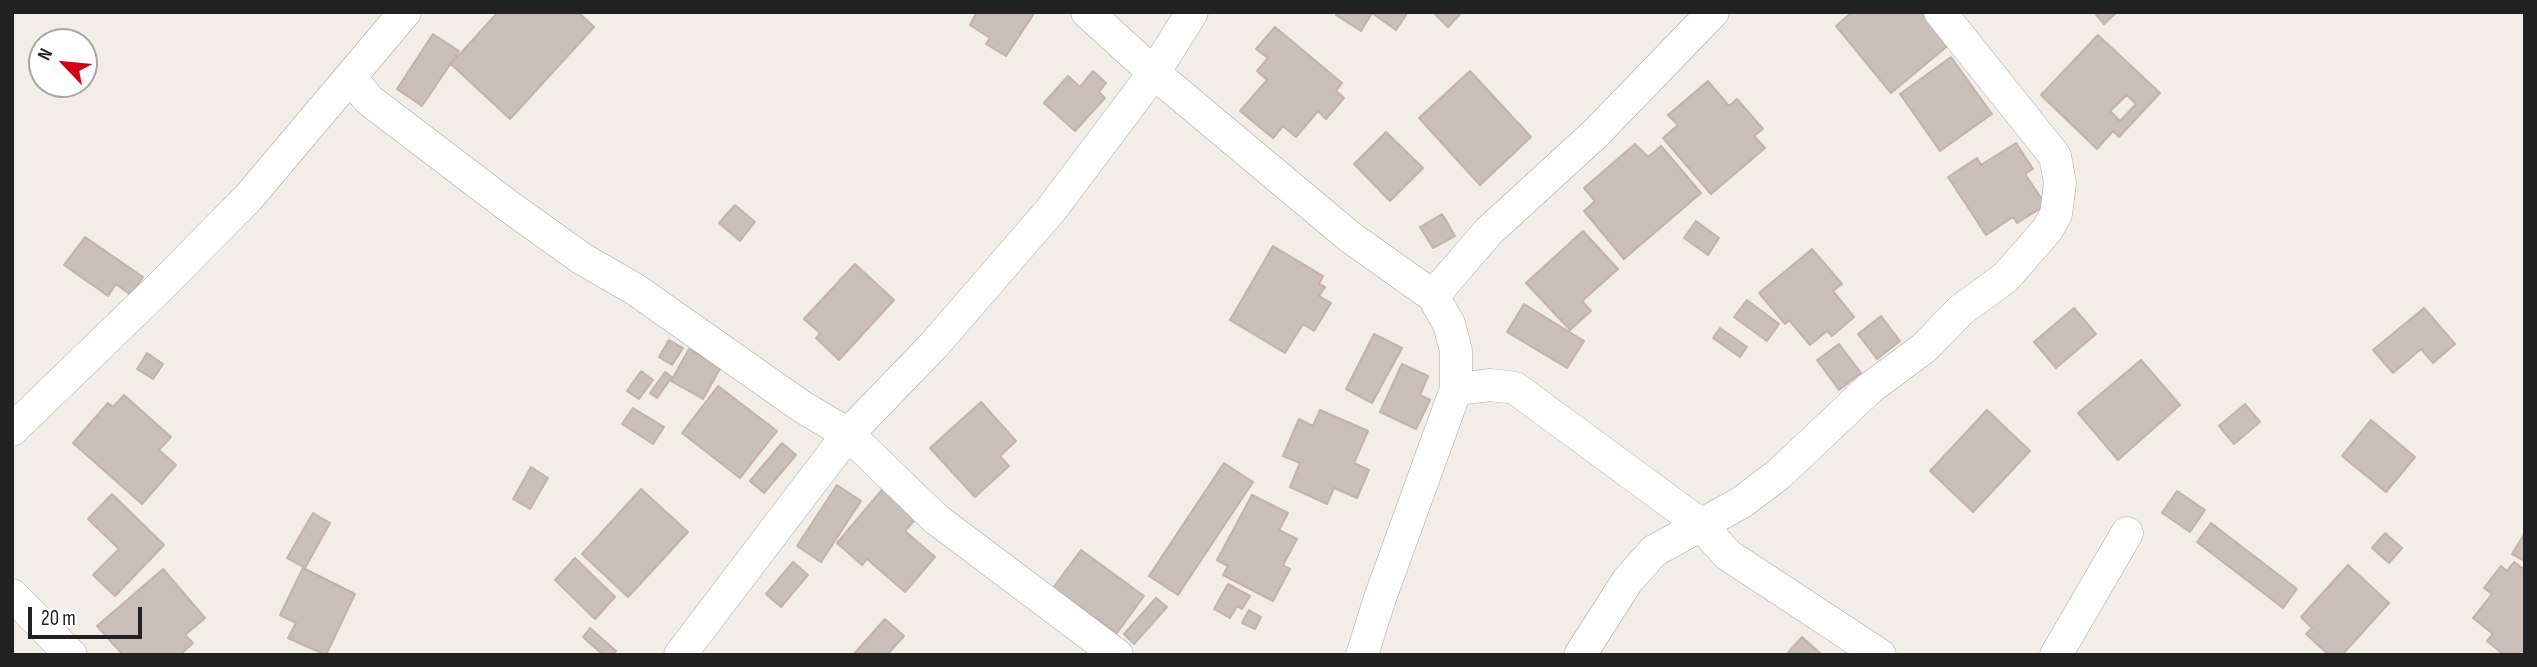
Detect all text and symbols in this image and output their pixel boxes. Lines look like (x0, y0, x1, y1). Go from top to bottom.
north arrow (28, 28, 98, 98)
text: N (33, 45, 58, 64)
scale bar (32, 594, 145, 638)
text: 20 m (41, 606, 76, 631)

